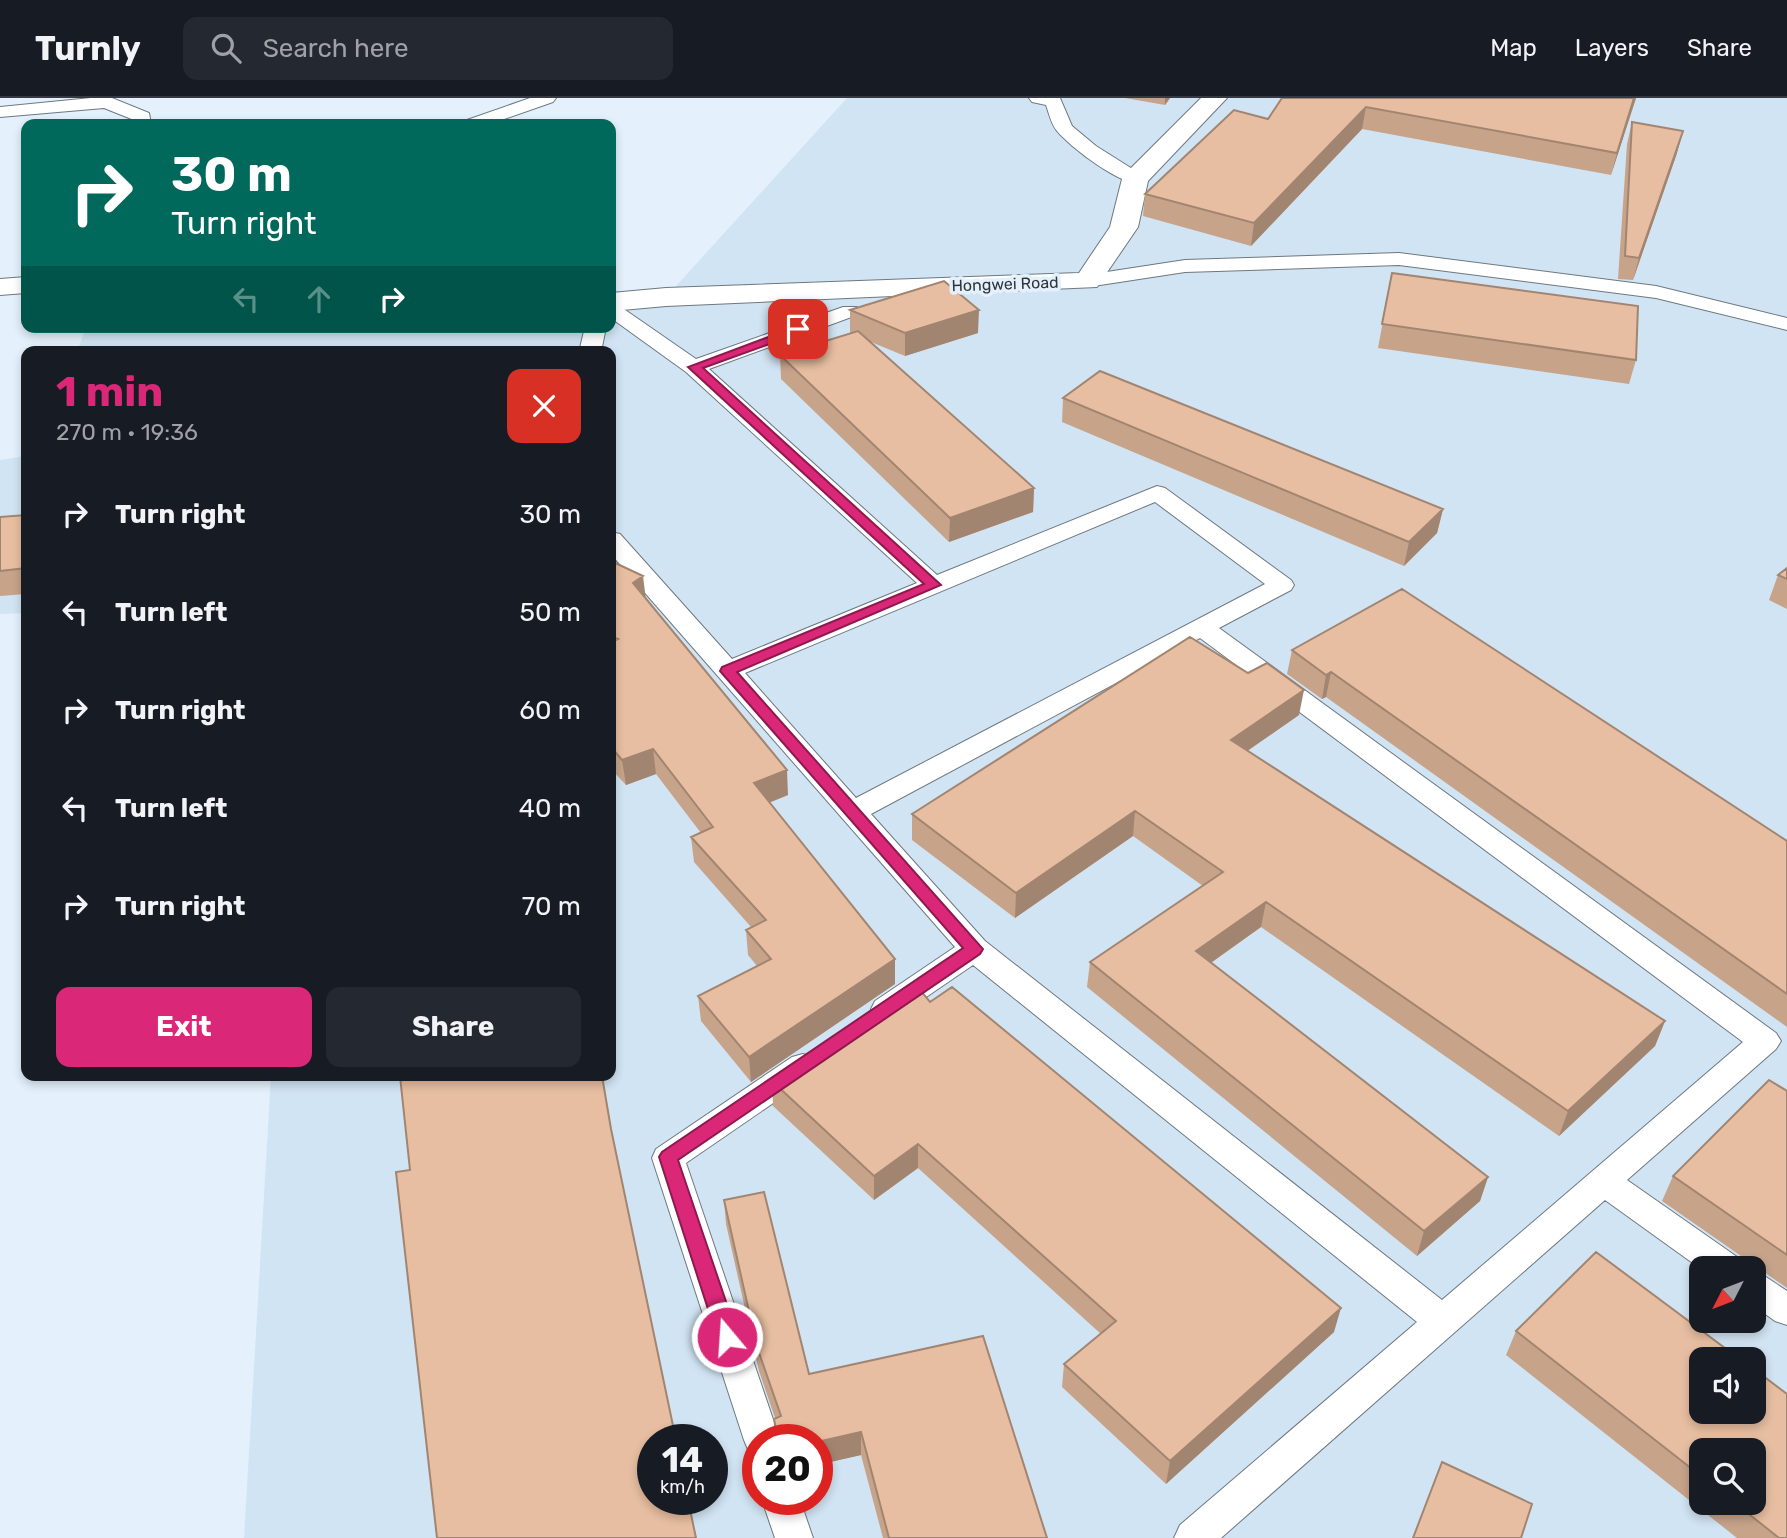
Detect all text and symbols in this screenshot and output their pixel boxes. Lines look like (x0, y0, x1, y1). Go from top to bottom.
search box (183, 17, 673, 80)
text: Turnly (35, 29, 141, 68)
icon: search (207, 29, 245, 67)
text: Search here (263, 33, 409, 64)
text: Map (1490, 34, 1537, 62)
text: Layers (1575, 34, 1649, 62)
text: Share (1687, 34, 1752, 62)
text: 30 m (171, 145, 292, 203)
icon: right (56, 147, 147, 238)
text: Turn right (171, 204, 316, 242)
street label: Hongwei Road (951, 273, 1059, 295)
icon: left (227, 280, 265, 318)
icon: ahead (300, 280, 338, 318)
icon: right (373, 280, 411, 318)
pin (768, 299, 828, 359)
icon: arrive (779, 310, 817, 348)
text: 1 min (56, 367, 163, 417)
button: close (507, 369, 581, 443)
text: 270 m · 19:36 (56, 418, 198, 446)
icon: right (56, 495, 94, 533)
text: Turn right (115, 499, 245, 530)
text: 30 m (519, 499, 581, 530)
icon: left (56, 593, 94, 631)
text: Turn left (115, 597, 227, 628)
text: 50 m (520, 597, 581, 628)
icon: right (56, 691, 94, 729)
text: Turn right (115, 695, 245, 726)
text: 60 m (519, 695, 581, 726)
icon: left (56, 789, 94, 827)
text: Turn left (115, 793, 227, 824)
text: 40 m (519, 793, 581, 824)
icon: right (56, 887, 94, 925)
text: Turn right (115, 891, 245, 922)
text: 70 m (522, 891, 581, 922)
button: Exit (56, 987, 312, 1067)
button: Share (326, 987, 581, 1067)
north arrow (1689, 1256, 1766, 1334)
map controls (1689, 1256, 1766, 1515)
position arrow (690, 1300, 764, 1374)
button: sound (1689, 1347, 1766, 1424)
speed limit sign: 20 (742, 1424, 833, 1515)
button: search (1689, 1438, 1766, 1515)
text: 14 (662, 1439, 703, 1481)
text: km/h (660, 1476, 705, 1498)

